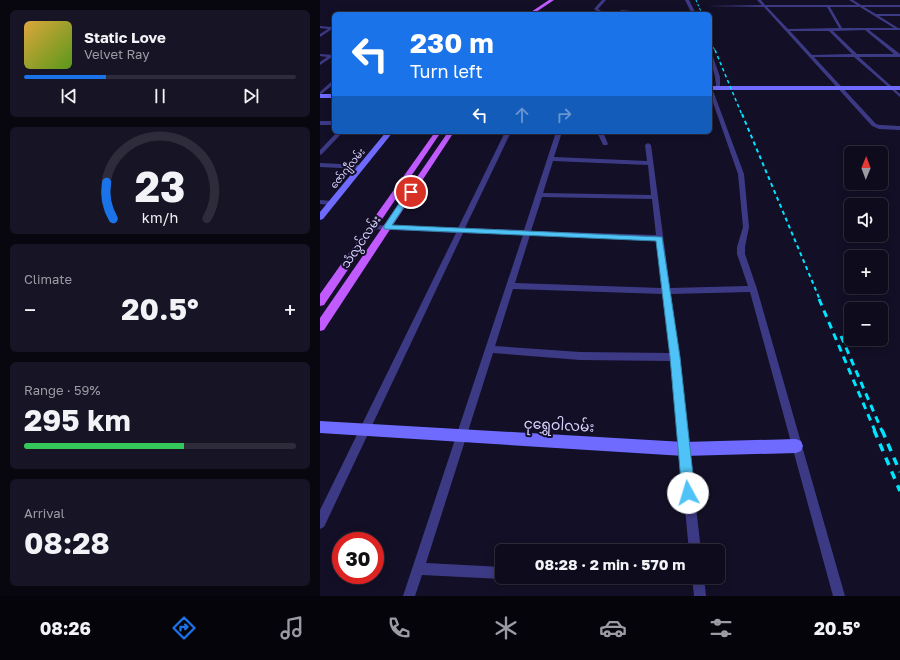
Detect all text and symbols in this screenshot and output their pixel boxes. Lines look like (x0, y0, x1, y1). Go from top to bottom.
text: 230 m (410, 26, 494, 59)
text: Static Love (84, 28, 166, 46)
icon: left (344, 28, 396, 80)
text: Velvet Ray (84, 46, 149, 62)
text: Turn left (410, 60, 483, 82)
icon: previous (58, 85, 80, 107)
icon: pause (149, 85, 171, 107)
icon: next (240, 85, 262, 107)
icon: left (469, 104, 491, 126)
icon: ahead (511, 104, 533, 126)
icon: right (553, 104, 575, 126)
street label: ဇော်ဂျီလမ်း (326, 145, 369, 192)
north arrow (844, 146, 888, 190)
map controls (844, 146, 888, 346)
text: 23 (135, 161, 185, 211)
pin (394, 175, 428, 209)
icon: arrive (400, 181, 422, 203)
button: sound (844, 198, 888, 242)
text: km/h (142, 208, 178, 225)
street label: သံလွင်လမ်း (337, 212, 386, 273)
button: + (844, 250, 888, 294)
text: Climate (24, 271, 72, 287)
text: 20.5° (121, 291, 199, 327)
text: − (24, 296, 36, 323)
text: + (284, 296, 296, 323)
button: − (844, 302, 888, 346)
text: Range · 59% (24, 382, 100, 398)
text: 295 km (24, 402, 131, 438)
street label: ငုရွှေဝါလမ်း (523, 413, 595, 439)
position arrow (667, 472, 709, 514)
text: Arrival (24, 505, 65, 521)
text: 08:28 (24, 525, 110, 561)
speed limit sign: 30 (332, 532, 384, 584)
text: 08:28 · 2 min · 570 m (535, 555, 685, 573)
icon: directions (170, 614, 198, 642)
icon: music (278, 614, 306, 642)
icon: phone (385, 614, 413, 642)
icon: climate (492, 614, 520, 642)
icon: car (599, 614, 627, 642)
icon: filters (707, 614, 735, 642)
text: 08:26 (40, 617, 91, 639)
text: 20.5° (814, 617, 860, 639)

